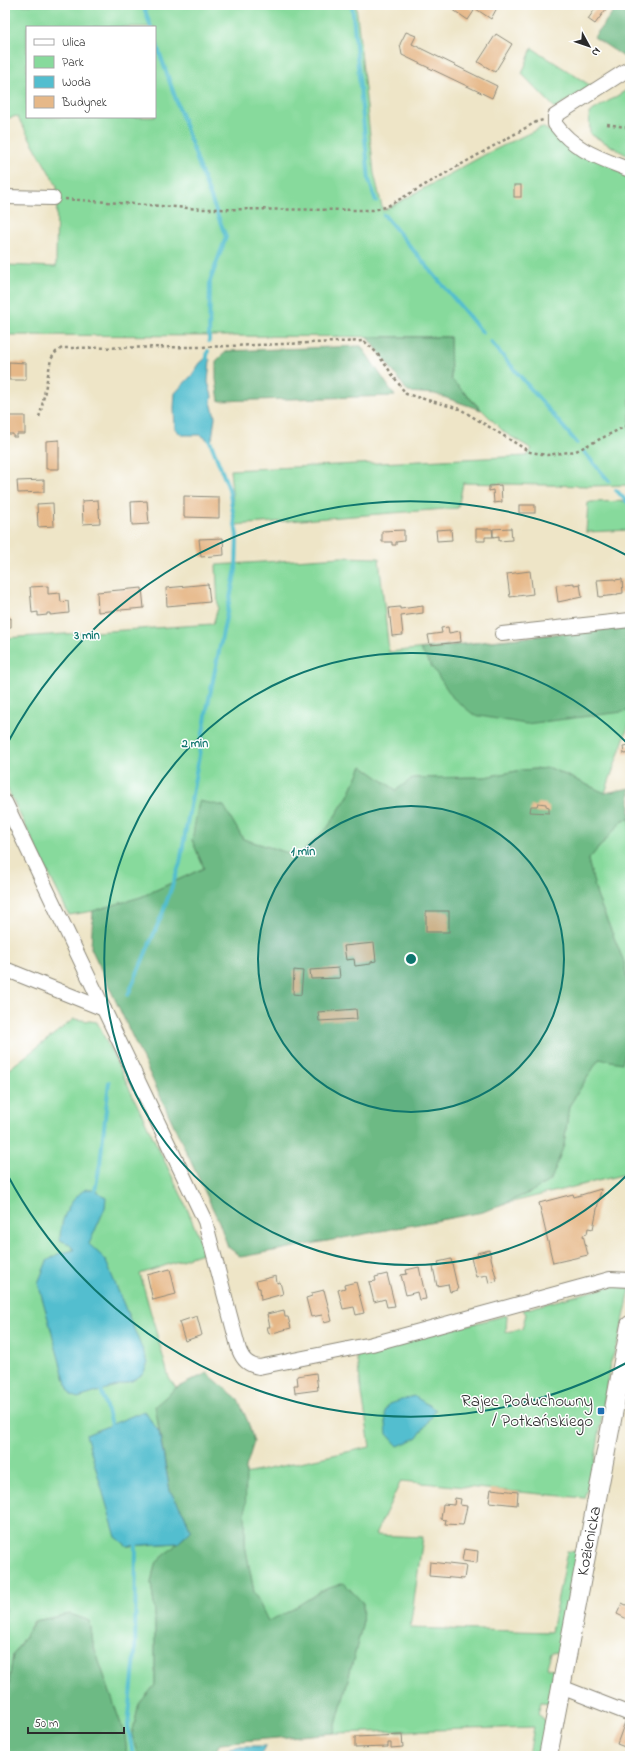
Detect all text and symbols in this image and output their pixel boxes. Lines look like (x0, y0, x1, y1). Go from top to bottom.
legend (26, 26, 156, 118)
north arrow (569, 26, 609, 66)
text: Ulica (62, 34, 86, 52)
text: N (587, 44, 604, 60)
text: Park (62, 54, 84, 72)
text: Woda (62, 74, 91, 92)
text: Budynek (61, 94, 108, 113)
text: 3 min (73, 627, 100, 645)
text: 2 min (181, 735, 208, 753)
text: 1 min (291, 843, 315, 861)
centre of rings (404, 952, 418, 966)
place label: Rajec Poduchowny / Potkańskiego (461, 1389, 593, 1436)
marker: Rajec Poduchowny / Potkańskiego (596, 1406, 606, 1416)
street label: Kozienicka (570, 1504, 608, 1578)
scale bar (28, 1709, 124, 1735)
text: 50 m (34, 1715, 58, 1733)

